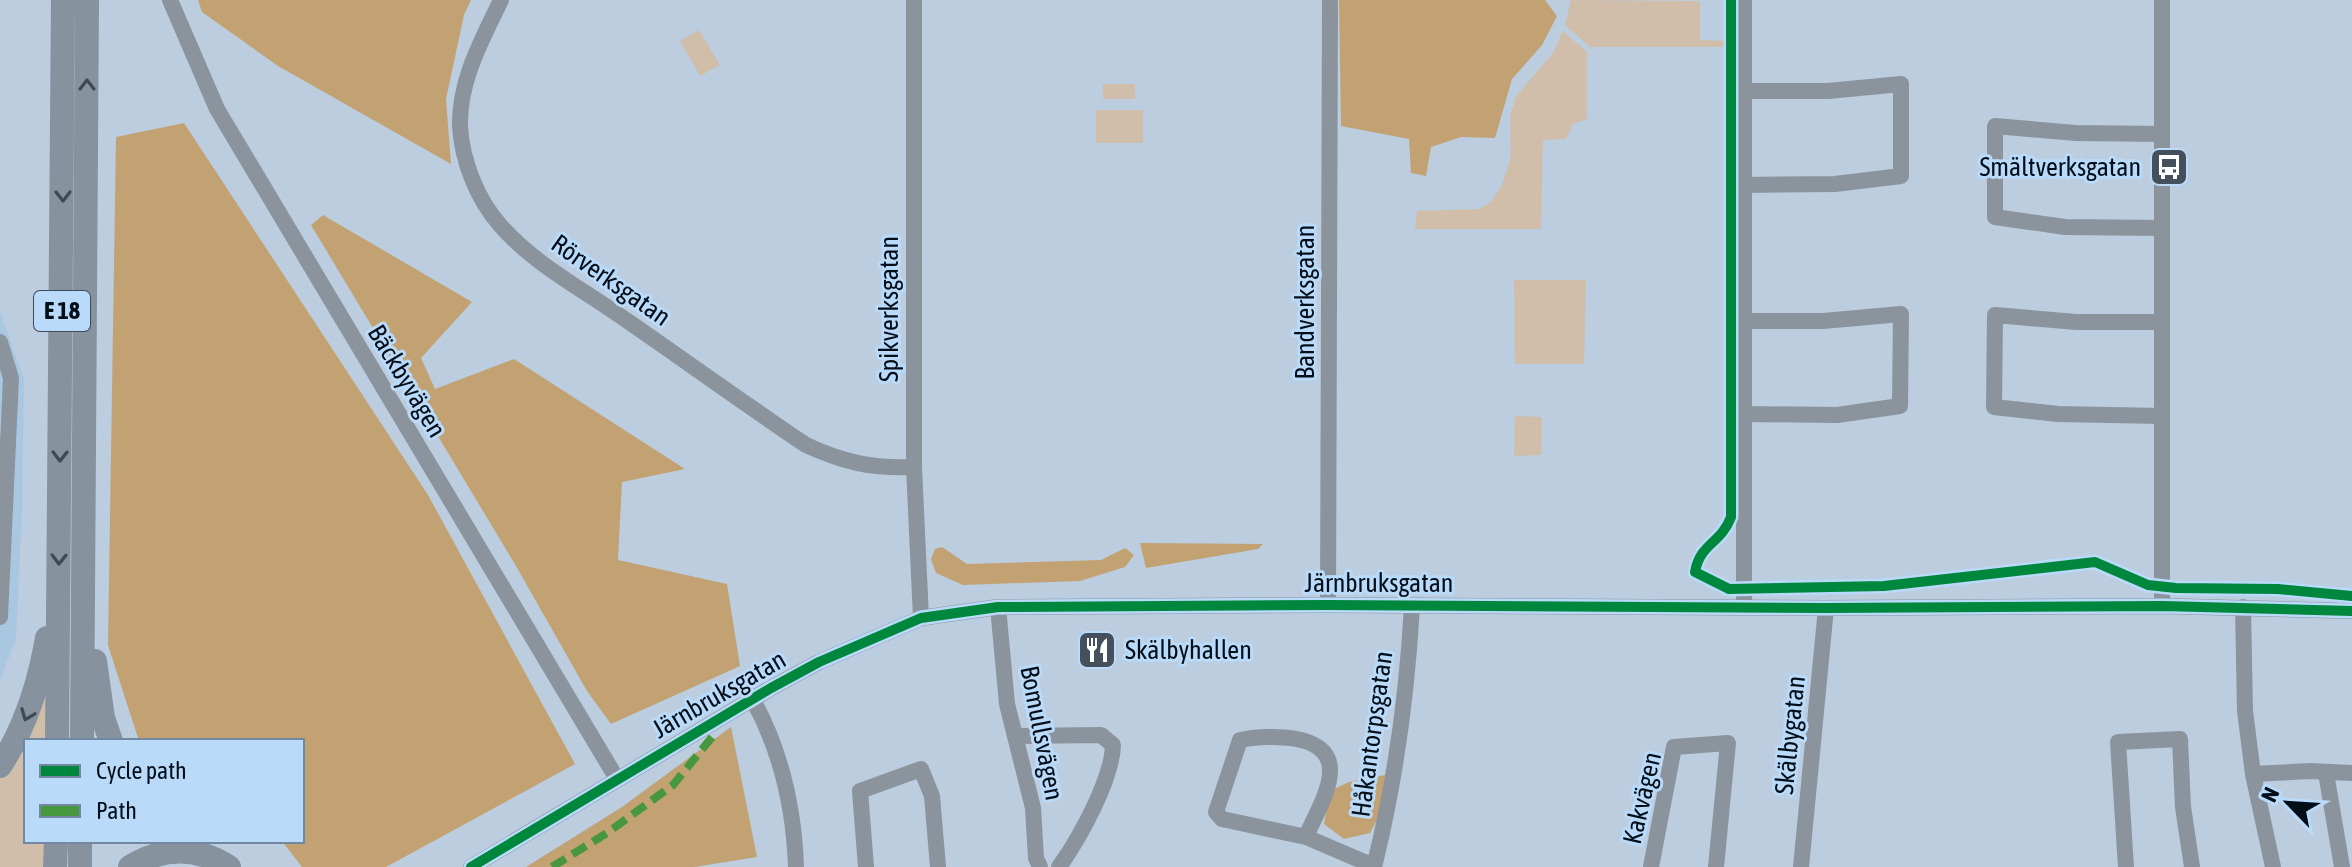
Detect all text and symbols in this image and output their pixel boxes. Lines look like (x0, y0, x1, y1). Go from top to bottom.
one-way arrow (78, 78, 96, 91)
bus stop icon: Smältverksgatan (2148, 146, 2190, 188)
place label: Smältverksgatan (1979, 152, 2141, 182)
one-way arrow (54, 190, 71, 203)
street label: Bandverksgatan (1290, 225, 1320, 379)
street label: Rörverksgatan (546, 228, 676, 332)
street label: Spikverksgatan (874, 236, 904, 382)
road number: E 18 (34, 291, 90, 331)
street label: Bäckbyvägen (362, 319, 452, 443)
one-way arrow (51, 450, 69, 463)
one-way arrow (50, 553, 68, 566)
street label: Järnbruksgatan (1305, 568, 1453, 598)
restaurant icon: Skälbyhallen (1076, 629, 1118, 671)
place label: Skälbyhallen (1125, 635, 1252, 665)
street label: Järnbruksgatan (647, 644, 791, 744)
street label: Håkantorpsgatan (1346, 649, 1398, 819)
street label: Bomullsvägen (1014, 663, 1070, 803)
street label: Skälbygatan (1769, 674, 1811, 796)
one-way arrow (20, 707, 36, 721)
legend (24, 739, 304, 843)
street label: Kakvägen (1617, 749, 1667, 847)
text: Cycle path (96, 757, 187, 784)
north arrow (2248, 763, 2328, 843)
text: N (2255, 783, 2284, 806)
text: Path (96, 797, 137, 824)

